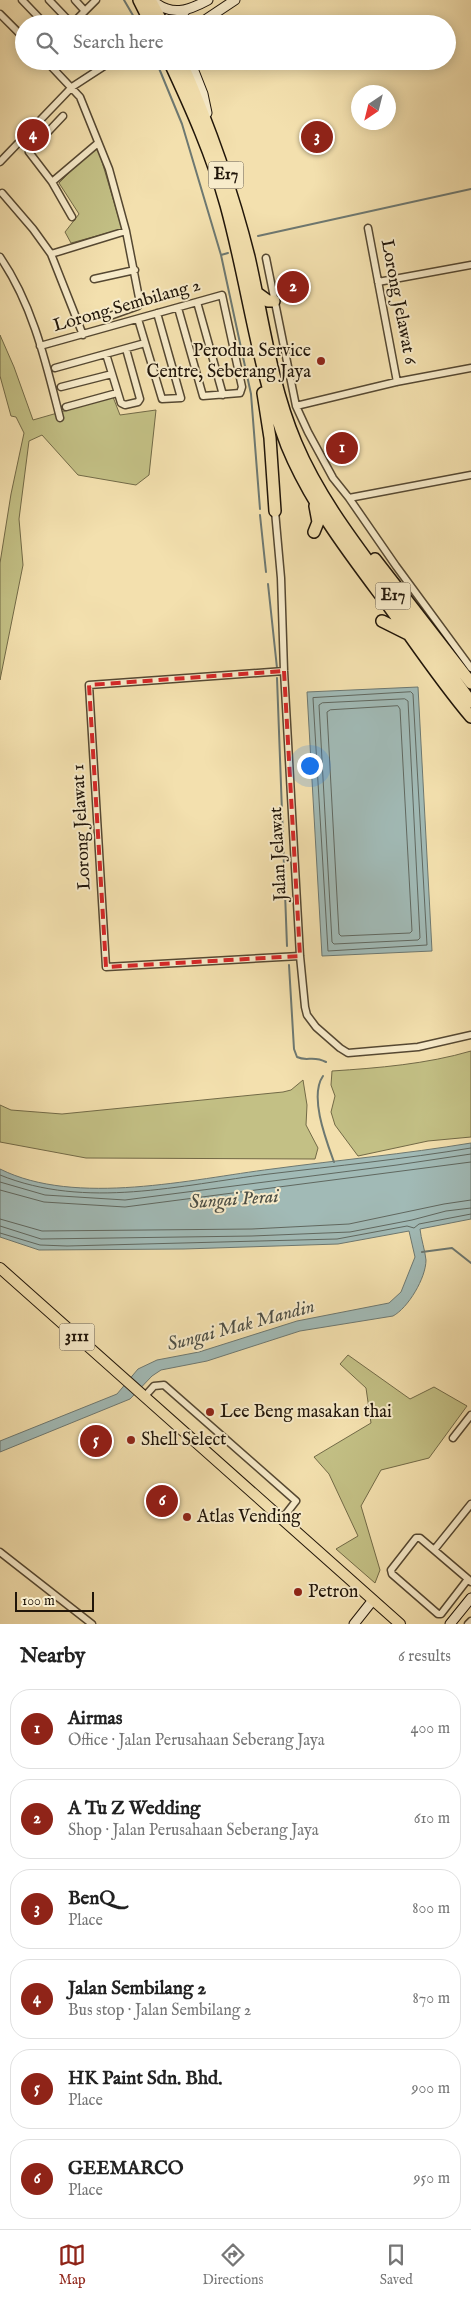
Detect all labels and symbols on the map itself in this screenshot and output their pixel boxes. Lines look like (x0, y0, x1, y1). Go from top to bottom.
north arrow (351, 85, 396, 130)
pin: 4 (17, 116, 49, 154)
pin: 3 (301, 118, 333, 156)
road number: E17 (208, 162, 244, 188)
street label: Lorong Jelawat 6 (375, 237, 421, 367)
pin: 2 (277, 268, 309, 306)
street label: Lorong Sembilang 2 (51, 274, 203, 338)
place label: Perodua Service Centre, Seberang Jaya (147, 340, 311, 384)
marker: Perodua Service Centre, Seberang Jaya (315, 355, 327, 367)
pin: 1 (326, 429, 358, 467)
road number: E17 (376, 582, 410, 610)
your location (297, 753, 323, 779)
street label: Lorong Jelawat 1 (67, 763, 97, 891)
street label: Jalan Jelawat (265, 806, 293, 904)
water label: Sungai Perai (188, 1185, 281, 1215)
water label: Sungai Mak Mandin (165, 1295, 317, 1357)
road number: 3111 (60, 1324, 94, 1350)
place label: Lee Beng masakan thai (220, 1401, 392, 1424)
marker: Lee Beng masakan thai (204, 1406, 216, 1418)
pin: 5 (80, 1422, 112, 1460)
place label: Shell Select (141, 1429, 226, 1452)
marker: Shell Select (125, 1434, 137, 1446)
pin: 6 (146, 1482, 178, 1520)
place label: Atlas Vending (196, 1506, 301, 1529)
marker: Atlas Vending (181, 1511, 193, 1523)
place label: Petron (308, 1581, 359, 1604)
marker: Petron (292, 1586, 304, 1598)
scale bar (15, 1589, 94, 1612)

